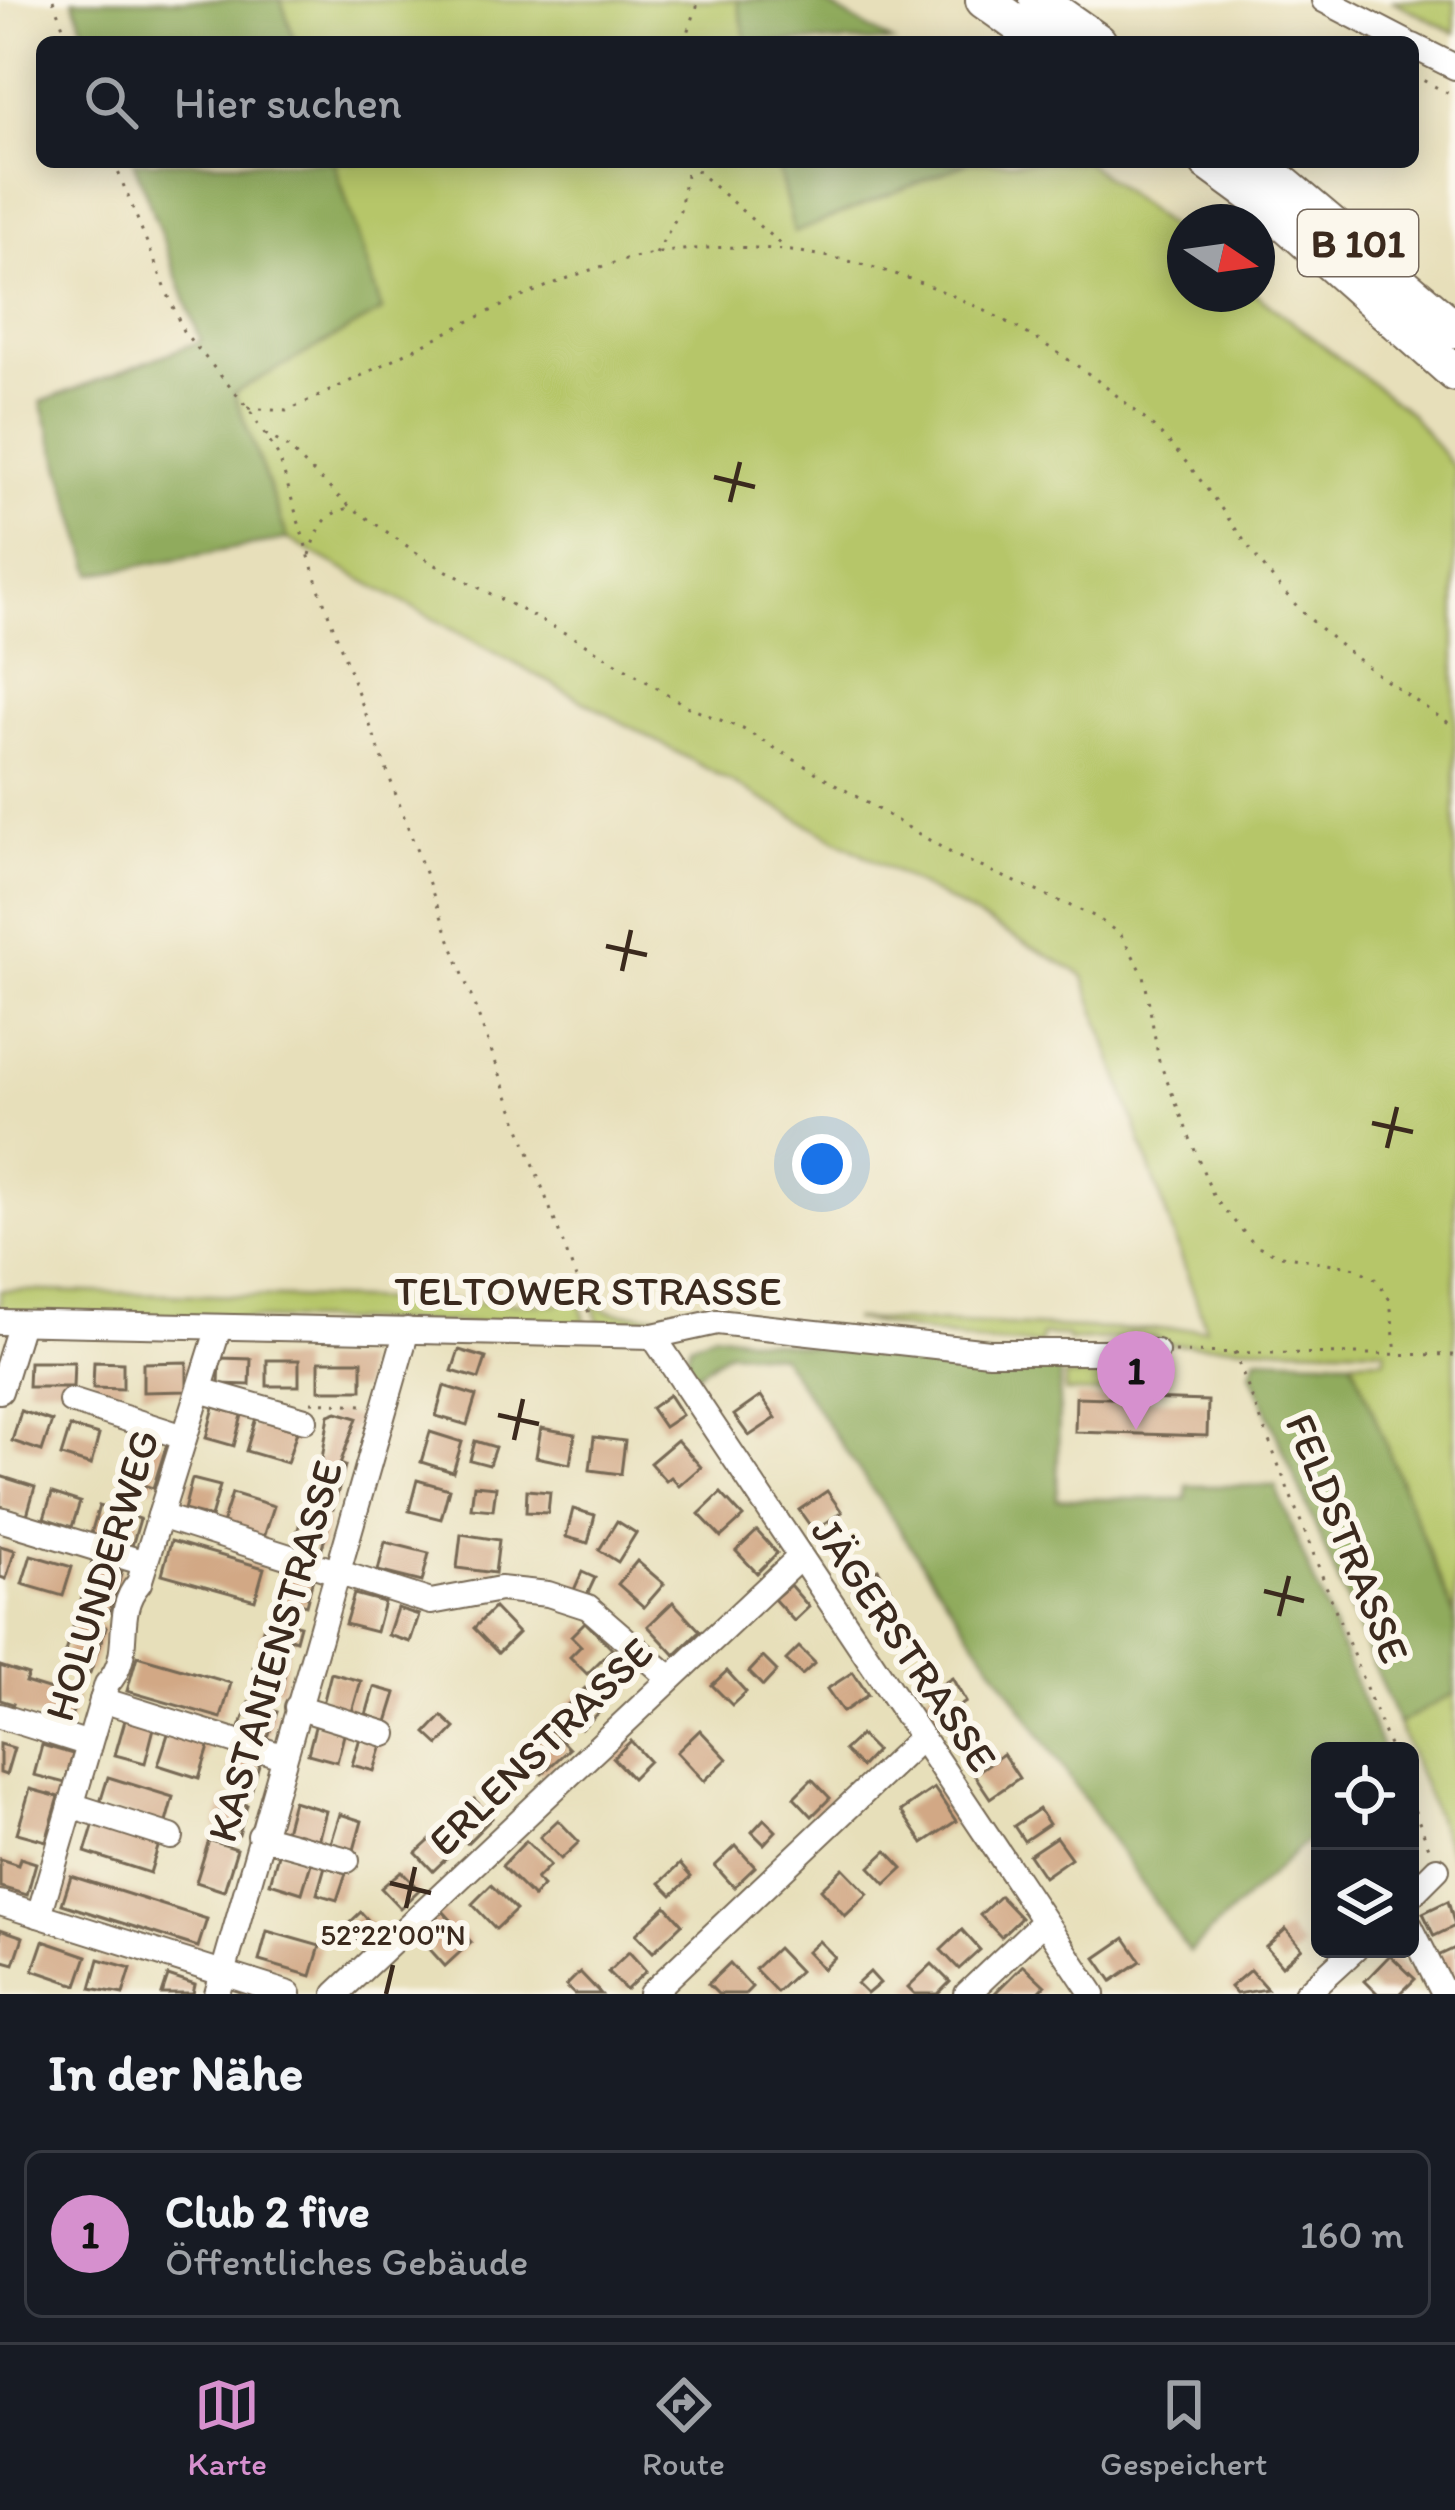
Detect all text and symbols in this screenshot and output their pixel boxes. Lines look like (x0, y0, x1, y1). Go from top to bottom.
search box (36, 36, 1419, 168)
icon: search (78, 69, 144, 135)
text: Hier suchen (174, 75, 402, 129)
north arrow (1167, 204, 1275, 312)
road number: B 101 (1298, 210, 1418, 276)
your location (792, 1134, 852, 1194)
street label: TELTOWER STRASSE (394, 1265, 782, 1316)
pin: 1 (1097, 1331, 1175, 1430)
street label: FELDSTRASSE (1274, 1406, 1421, 1670)
street label: HOLUNDERWEG (33, 1423, 170, 1727)
street label: KASTANIENSTRASSE (196, 1455, 353, 1847)
street label: JÄGERSTRASSE (801, 1508, 1008, 1781)
street label: ERLENSTRASSE (418, 1627, 663, 1866)
map controls (1311, 1742, 1419, 1958)
button: locate (1311, 1742, 1419, 1850)
button: layers (1311, 1850, 1419, 1958)
text: 52°22'00"N (320, 1916, 466, 1953)
text: In der Nähe (48, 2042, 303, 2103)
text: Club 2 five (165, 2184, 370, 2238)
text: 1 (81, 2211, 99, 2258)
text: 160 m (1300, 2211, 1404, 2258)
text: Öffentliches Gebäude (165, 2238, 528, 2285)
tab: Karte (188, 2372, 267, 2483)
tab: Route (642, 2372, 725, 2483)
tab: Gespeichert (1100, 2372, 1267, 2483)

